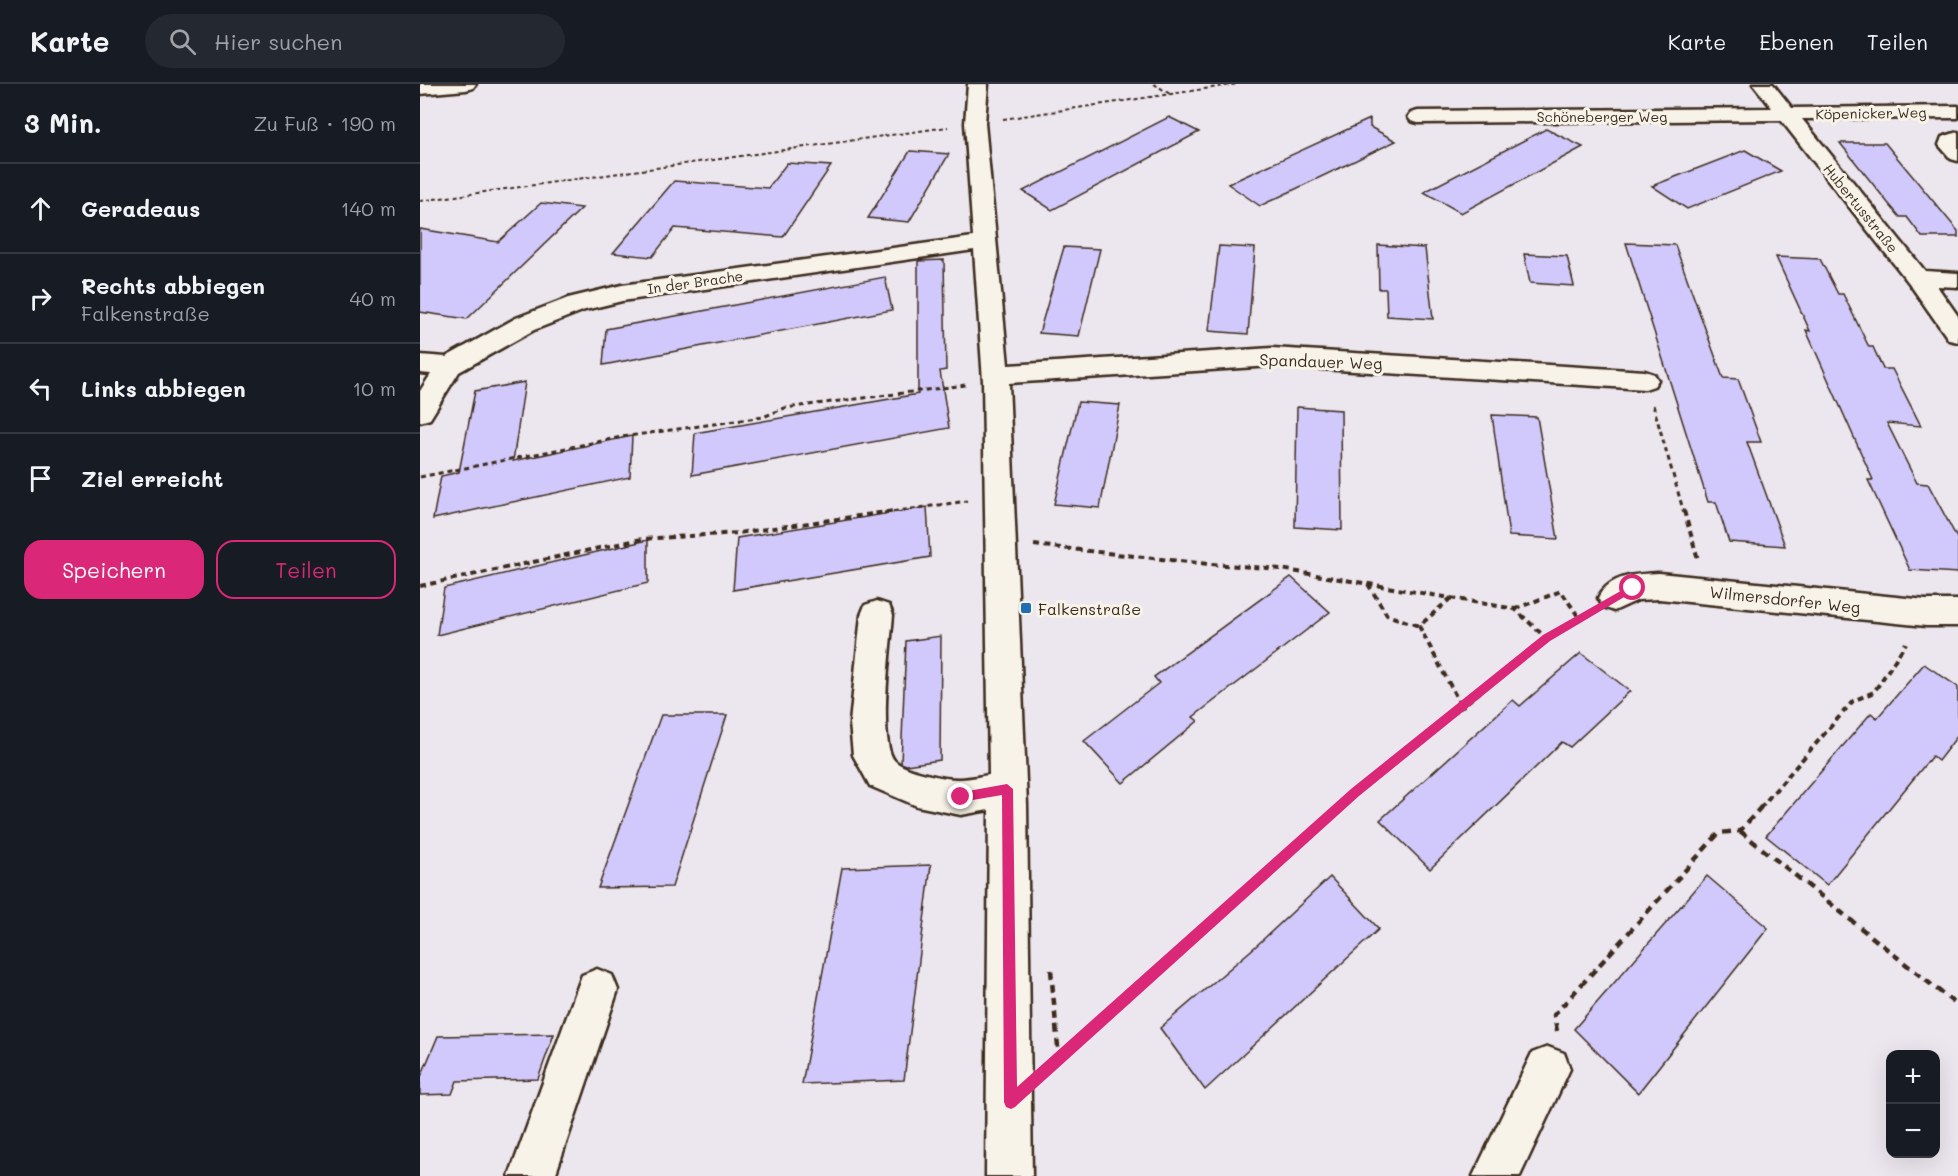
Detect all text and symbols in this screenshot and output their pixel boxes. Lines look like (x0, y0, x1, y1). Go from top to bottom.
search box (145, 14, 565, 68)
text: Karte (30, 23, 109, 59)
icon: search (166, 25, 199, 58)
text: Hier suchen (214, 27, 342, 56)
text: Karte (1668, 28, 1726, 55)
text: Ebenen (1759, 28, 1834, 55)
text: Teilen (1867, 28, 1928, 55)
street label: Köpenicker Weg (1815, 103, 1927, 123)
text: 3 Min. (24, 106, 102, 140)
street label: Schöneberger Weg (1537, 107, 1667, 126)
text: Zu Fuß · 190 m (253, 110, 396, 136)
street label: Hubertusstraße (1819, 160, 1903, 256)
icon: ahead (24, 192, 57, 225)
text: Geradeaus (81, 194, 200, 223)
text: 140 m (341, 195, 396, 221)
street label: In der Brache (646, 266, 744, 298)
text: Rechts abbiegen (81, 271, 265, 300)
icon: right (24, 282, 57, 315)
text: 40 m (350, 285, 396, 311)
text: Falkenstraße (81, 300, 210, 326)
street label: Spandauer Weg (1259, 348, 1383, 374)
icon: left (24, 372, 57, 405)
text: Links abbiegen (81, 374, 246, 403)
text: 10 m (352, 375, 396, 401)
icon: arrive (24, 462, 57, 495)
text: Ziel erreicht (81, 464, 223, 493)
button: Speichern (24, 540, 204, 599)
button: Teilen (216, 540, 396, 599)
route start (1619, 574, 1645, 600)
street label: Wilmersdorfer Weg (1709, 581, 1861, 617)
place label: Falkenstraße (1038, 598, 1141, 619)
marker: Falkenstraße (1019, 601, 1033, 615)
route end (947, 783, 973, 809)
map controls (1886, 1050, 1940, 1158)
button: + (1886, 1050, 1940, 1104)
button: − (1886, 1104, 1940, 1158)

